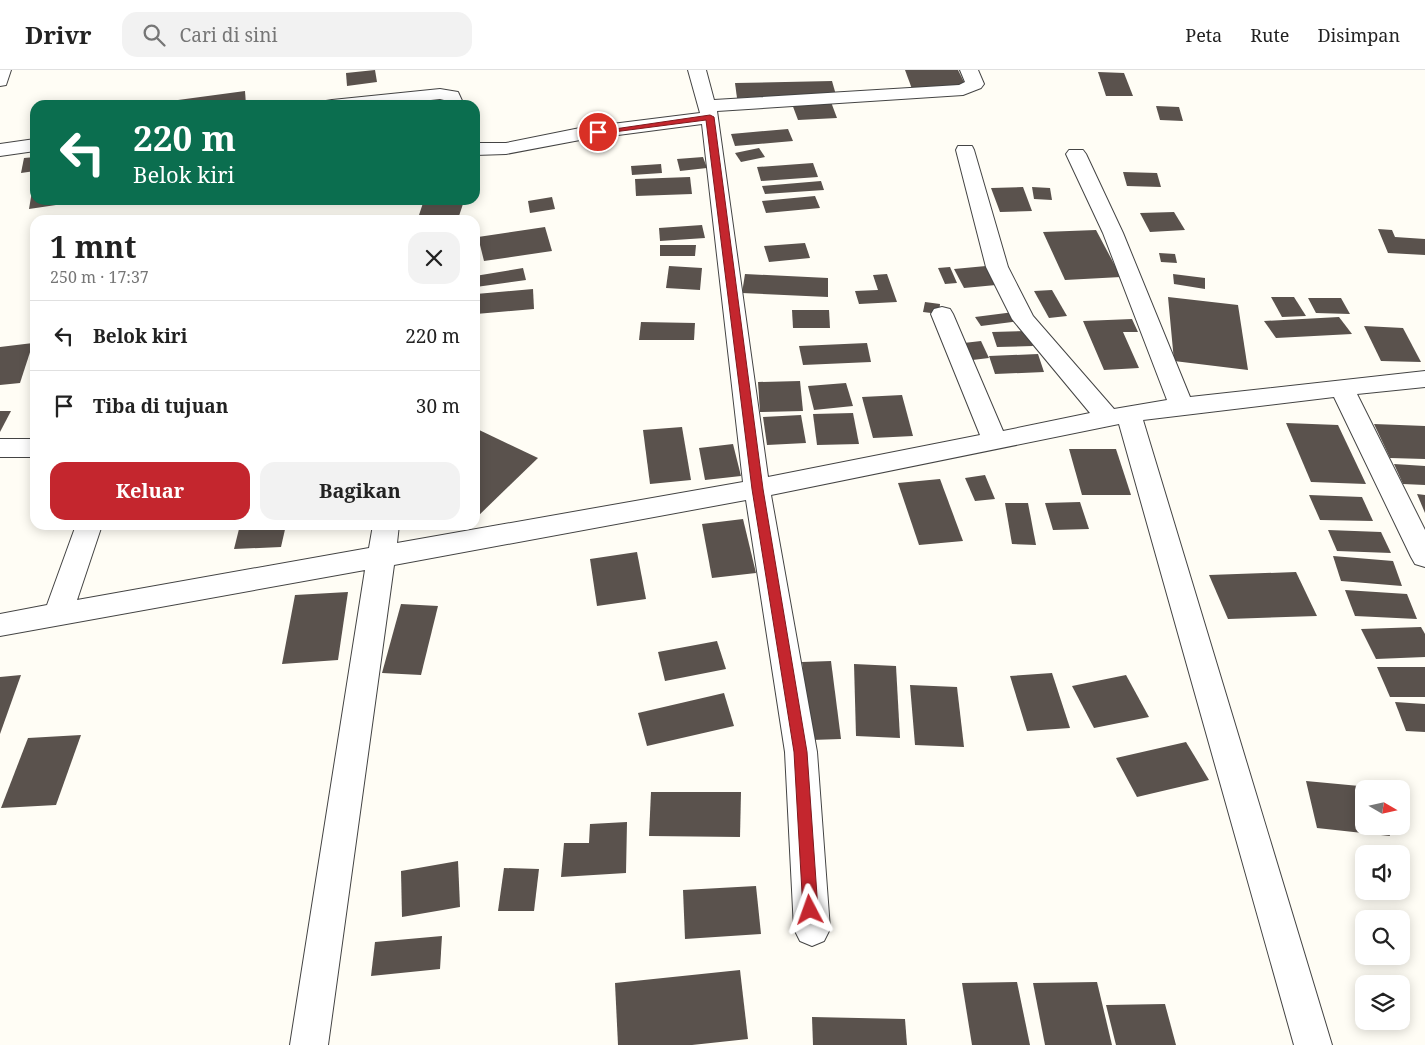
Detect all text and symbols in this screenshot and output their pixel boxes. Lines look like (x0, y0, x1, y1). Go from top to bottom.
search box (122, 12, 472, 57)
text: Drivr (25, 18, 92, 51)
icon: search (140, 21, 168, 49)
text: Cari di sini (180, 22, 278, 48)
text: Peta (1185, 23, 1222, 47)
text: Rute (1250, 23, 1289, 47)
text: Disimpan (1317, 23, 1400, 47)
pin (577, 111, 619, 153)
text: 220 m (133, 114, 236, 161)
icon: arrive (584, 118, 612, 146)
icon: left (50, 120, 115, 185)
text: Belok kiri (133, 159, 235, 189)
text: 1 mnt (50, 226, 137, 267)
button: close (408, 232, 460, 284)
text: 250 m · 17:37 (50, 266, 149, 288)
icon: left (50, 322, 78, 350)
text: Belok kiri (93, 323, 187, 349)
text: 220 m (405, 323, 460, 349)
icon: arrive (50, 392, 78, 420)
text: Tiba di tujuan (93, 393, 228, 419)
text: 30 m (416, 393, 460, 419)
button: Keluar (50, 462, 250, 520)
button: Bagikan (260, 462, 460, 520)
north arrow (1355, 780, 1410, 835)
map controls (1355, 780, 1410, 1030)
button: sound (1355, 845, 1410, 900)
position arrow (783, 883, 835, 935)
button: search (1355, 910, 1410, 965)
button: layers (1355, 975, 1410, 1030)

